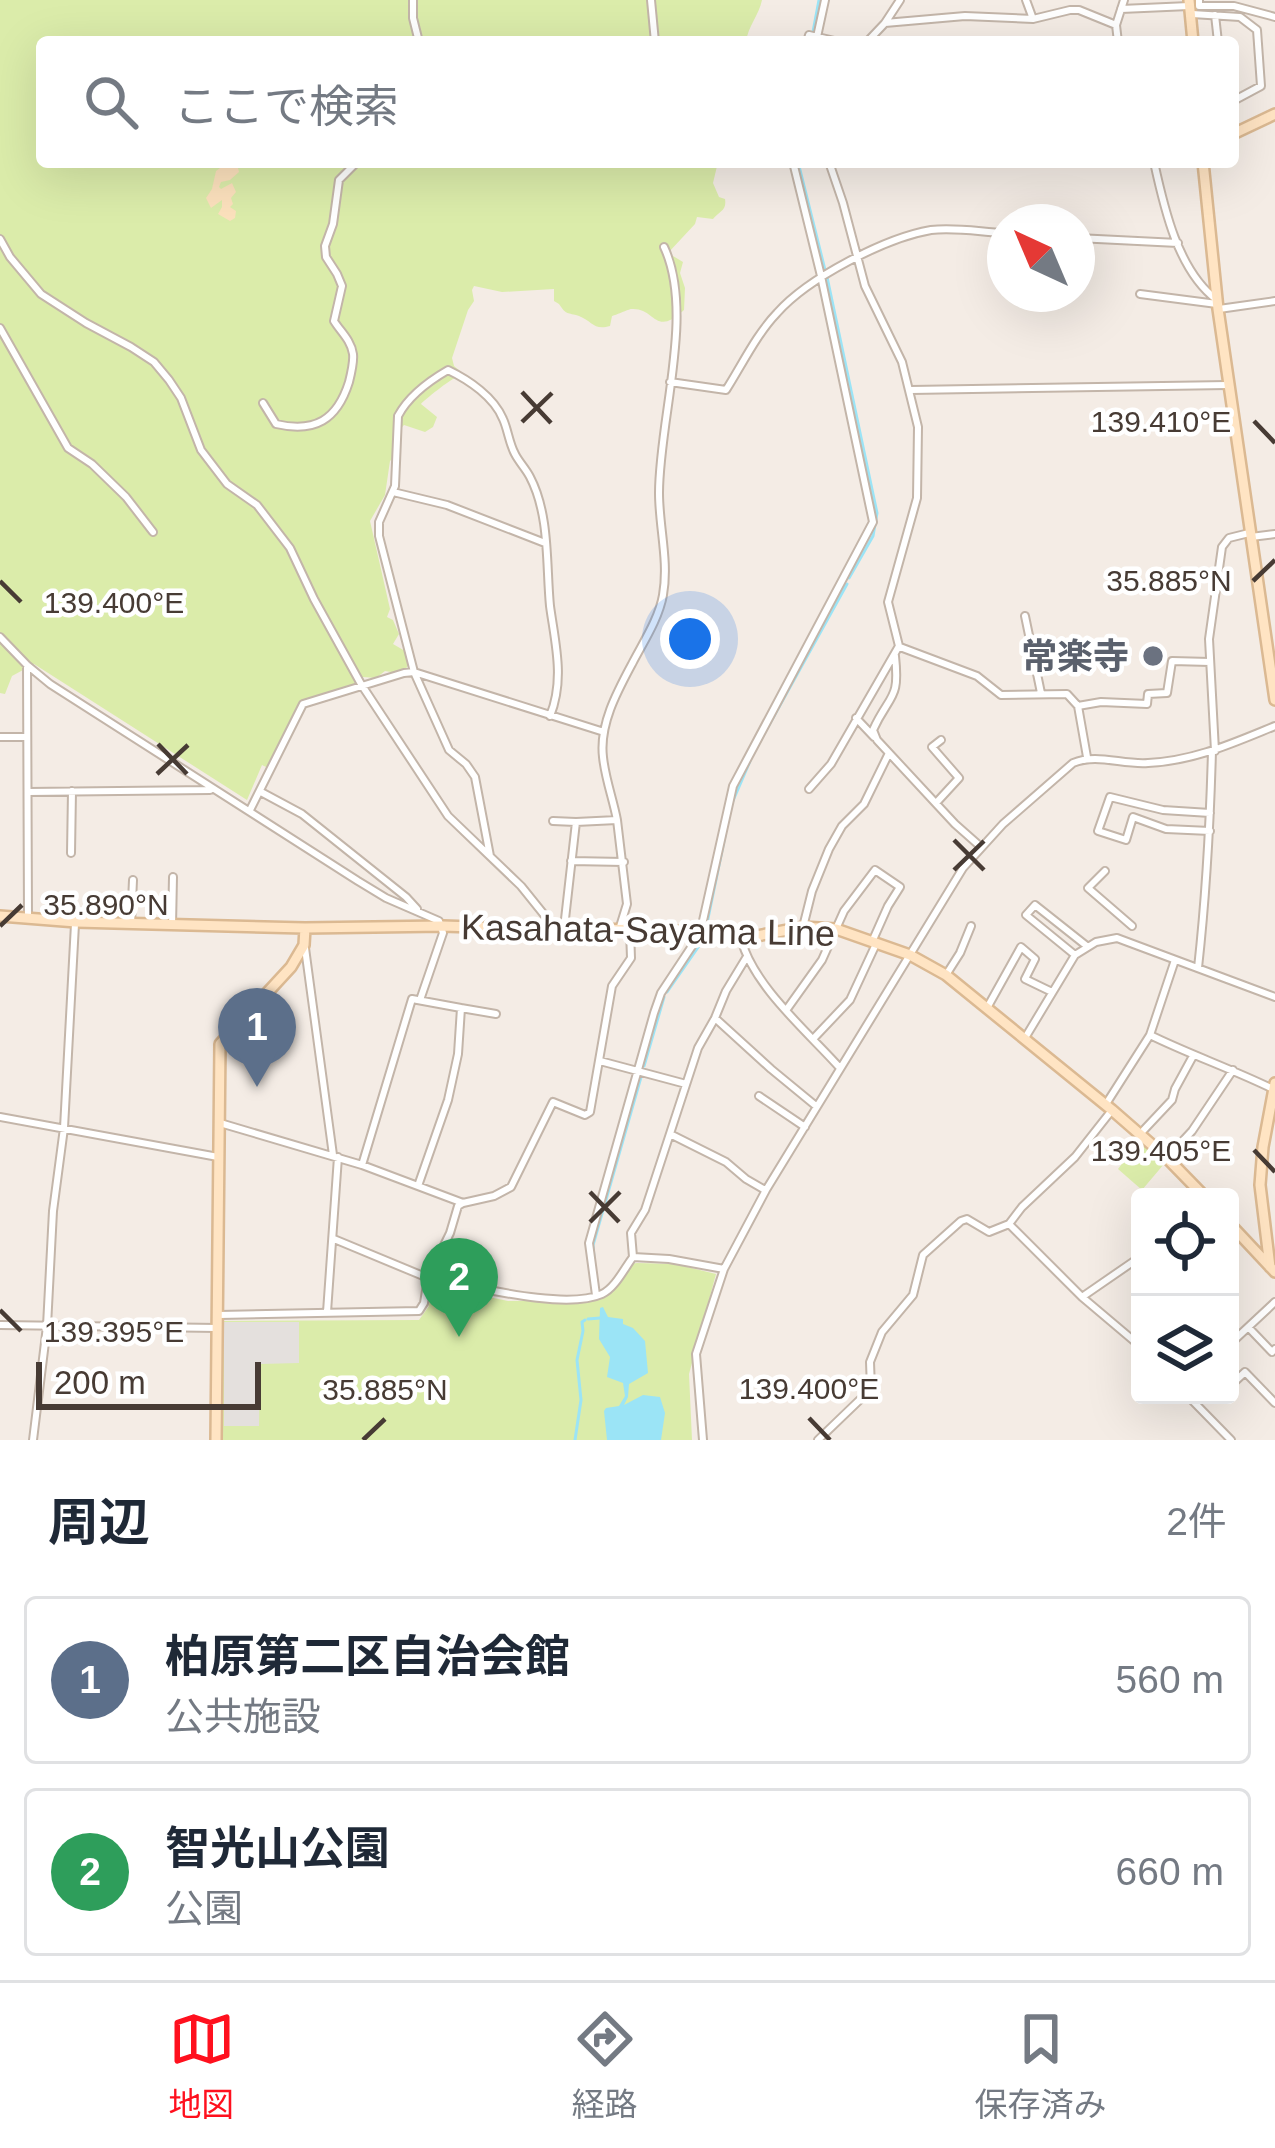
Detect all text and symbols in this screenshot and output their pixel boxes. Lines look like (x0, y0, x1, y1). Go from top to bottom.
search box (36, 36, 1239, 168)
icon: search (78, 69, 144, 135)
text: ここで検索 (174, 81, 399, 132)
north arrow (987, 204, 1095, 312)
text: 139.410°E (1091, 405, 1231, 438)
text: 35.885°N (1106, 564, 1232, 597)
text: 139.400°E (44, 586, 184, 619)
your location (660, 609, 720, 669)
place label: 常楽寺 (1021, 636, 1129, 677)
marker: 常楽寺 (1140, 643, 1166, 669)
text: 35.890°N (43, 888, 169, 921)
street label: Kasahata-Sayama Line (461, 906, 835, 954)
pin: 1 (218, 988, 296, 1087)
text: 139.405°E (1091, 1134, 1231, 1167)
map controls (1131, 1188, 1239, 1404)
button: locate (1131, 1188, 1239, 1296)
pin: 2 (420, 1238, 498, 1337)
button: layers (1131, 1296, 1239, 1404)
text: 139.395°E (44, 1315, 184, 1348)
scale bar (36, 1356, 261, 1409)
text: 200 m (54, 1364, 146, 1401)
text: 139.400°E (739, 1372, 879, 1405)
text: 35.885°N (322, 1373, 448, 1406)
text: 周辺 (48, 1494, 150, 1551)
text: 2件 (1166, 1500, 1227, 1543)
text: 柏原第二区自治会館 (165, 1631, 570, 1682)
text: 1 (79, 1658, 101, 1701)
text: 560 m (1116, 1658, 1224, 1701)
text: 公共施設 (165, 1695, 321, 1738)
text: 智光山公園 (165, 1823, 390, 1874)
text: 2 (79, 1850, 101, 1893)
text: 660 m (1116, 1850, 1224, 1893)
text: 公園 (165, 1887, 243, 1930)
tab: 地図 (169, 2006, 235, 2126)
tab: 経路 (572, 2006, 638, 2126)
tab: 保存済み (975, 2006, 1107, 2126)

